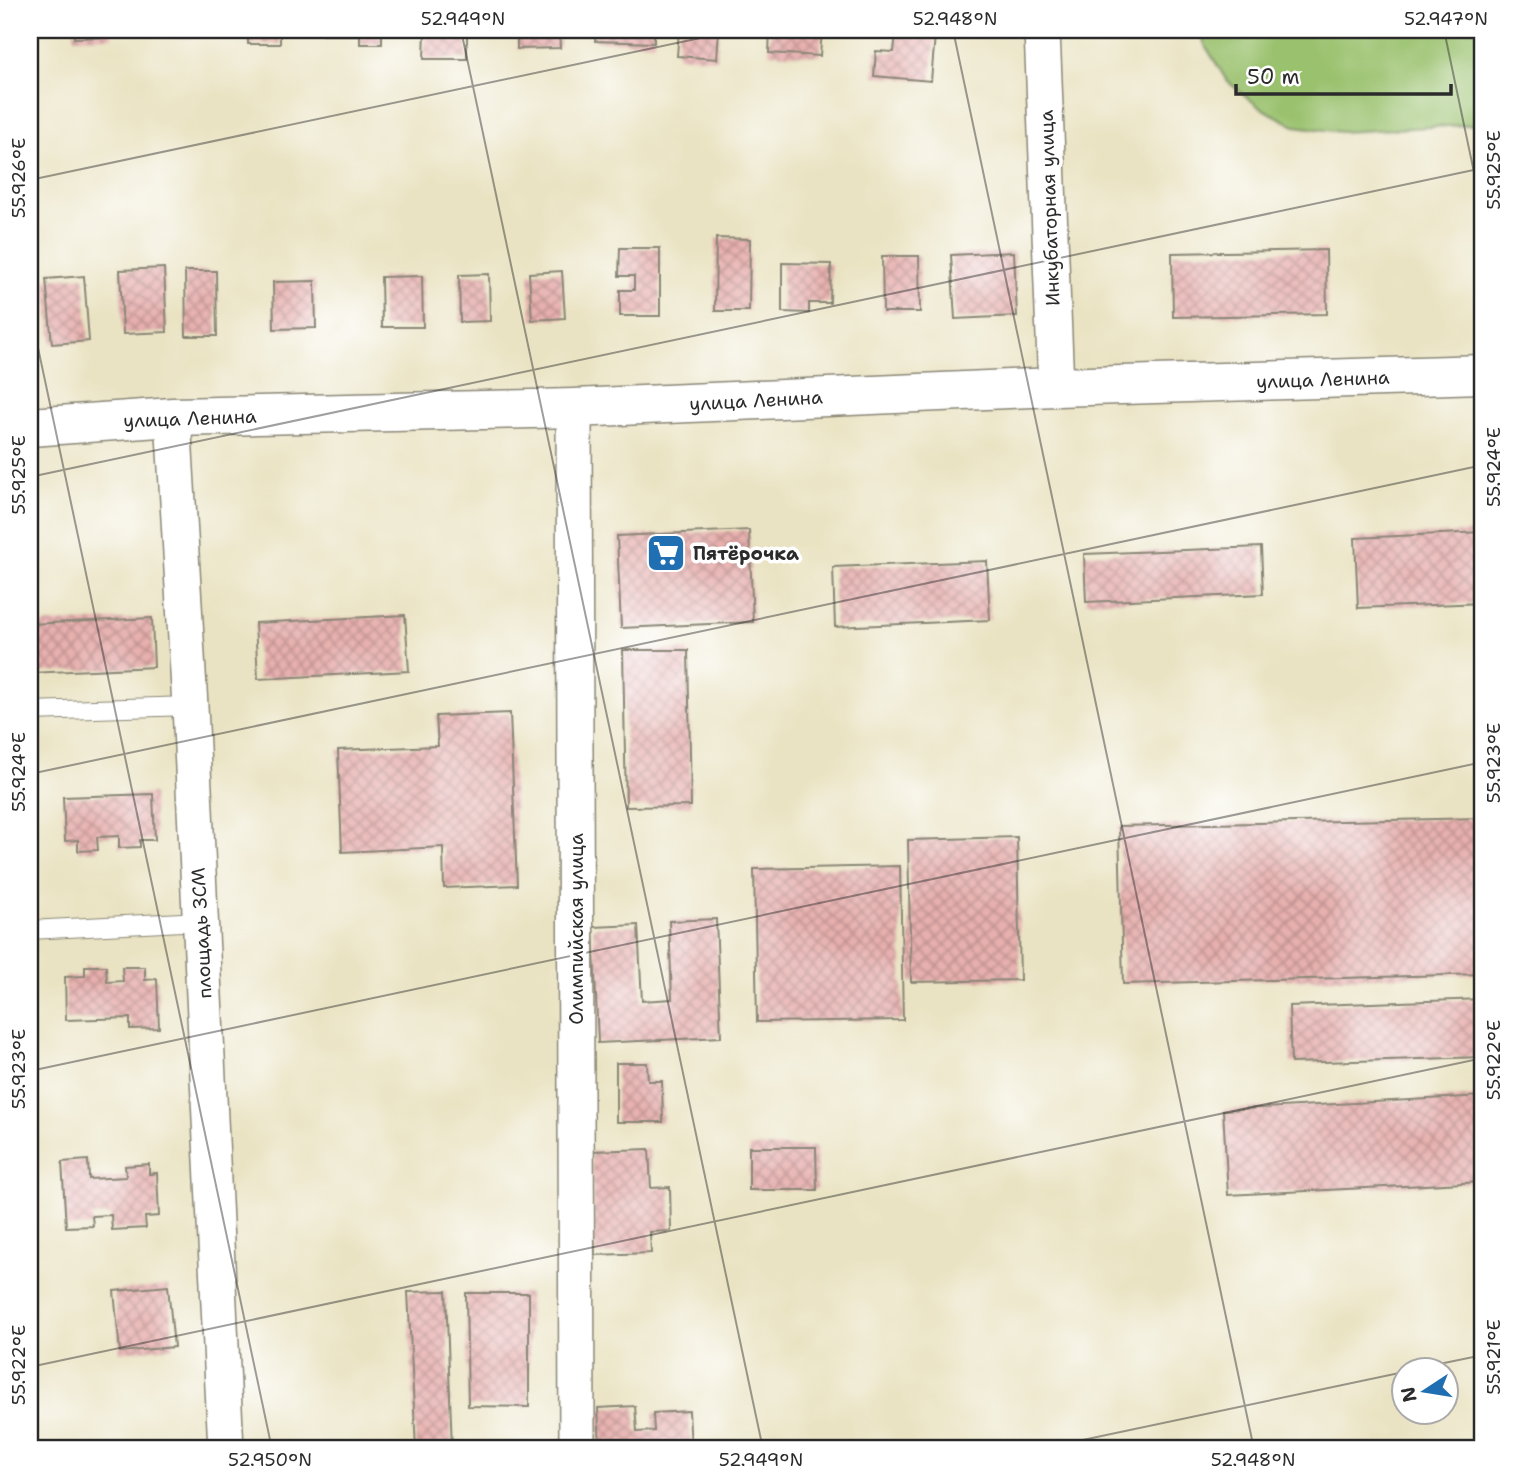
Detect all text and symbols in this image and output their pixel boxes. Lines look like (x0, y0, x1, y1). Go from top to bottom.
text: 52.949°N (421, 7, 505, 31)
text: 52.948°N (913, 7, 997, 31)
text: 52.947°N (1404, 7, 1488, 31)
scale bar (1236, 52, 1452, 96)
text: 50 m (1247, 63, 1300, 91)
street label: Инкубаторная улица (1034, 109, 1065, 307)
text: 55.925°E (1482, 130, 1506, 210)
text: 55.926°E (7, 138, 31, 218)
street label: улица Ленина (1256, 365, 1390, 394)
street label: улица Ленина (689, 385, 823, 416)
street label: улица Ленина (123, 404, 257, 433)
text: 55.924°E (1482, 427, 1506, 507)
text: 55.925°E (7, 435, 31, 515)
supermarket icon: Пятёрочка (645, 532, 687, 574)
place label: Пятёрочка (693, 541, 799, 566)
text: 55.923°E (1482, 723, 1506, 803)
text: 55.924°E (7, 732, 31, 812)
street label: Олимпийская улица (564, 833, 589, 1025)
street label: площадь ЗСМ (186, 867, 217, 999)
text: 55.922°E (1482, 1020, 1506, 1100)
text: 55.923°E (7, 1029, 31, 1109)
text: 55.921°E (1482, 1319, 1506, 1395)
text: 55.922°E (7, 1325, 31, 1405)
north arrow (1390, 1356, 1460, 1426)
text: N (1395, 1384, 1423, 1404)
text: 52.950°N (228, 1448, 312, 1472)
text: 52.949°N (719, 1448, 803, 1472)
text: 52.948°N (1211, 1448, 1295, 1472)

